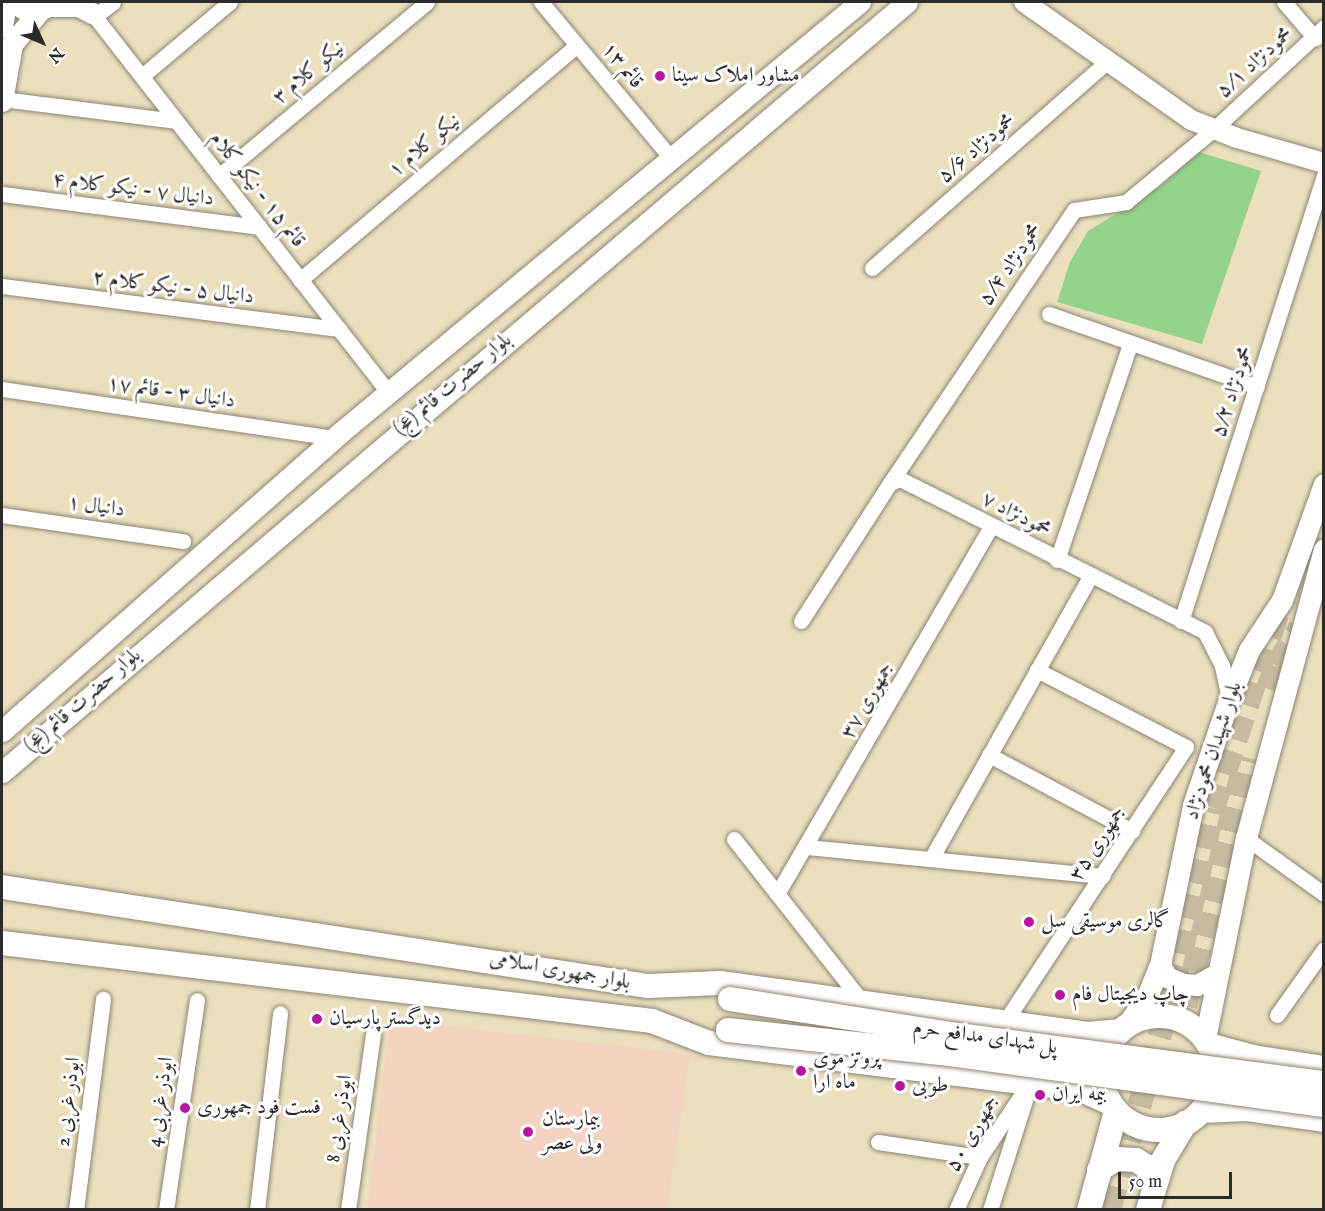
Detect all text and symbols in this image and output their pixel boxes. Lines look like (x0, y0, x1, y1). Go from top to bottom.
north arrow (12, 12, 72, 72)
street label: محمودنژاد ۵/۱ (1212, 22, 1298, 104)
street label: نیکو کلام ۳ (268, 36, 350, 110)
street label: قائم ۱۳ (596, 38, 648, 94)
text: N (43, 43, 67, 66)
place label: مشاور املاک سینا (672, 63, 800, 89)
marker: مشاور املاک سینا (653, 69, 667, 83)
street label: نیکو کلام ۱ (384, 109, 466, 183)
street label: محمودنژاد ۵/۶ (933, 109, 1021, 189)
street label: قائم ۱۵ - نیکو کلام (204, 127, 310, 253)
street label: دانیال ۷ - نیکو کلام ۴ (51, 168, 215, 212)
street label: محمودنژاد ۵/۴ (974, 219, 1048, 311)
street label: دانیال ۵ - نیکو کلام ۲ (91, 266, 255, 310)
street label: بلوار حضرت قائم (عج) (389, 328, 517, 442)
street label: محمودنژاد ۵/۲ (1207, 344, 1259, 440)
street label: دانیال ۳ - قائم ۱۷ (105, 372, 237, 414)
street label: محمودنژاد ۷ (977, 487, 1055, 543)
street label: دانیال ۱ (66, 491, 126, 523)
street label: بلوار حضرت قائم (عج) (19, 643, 147, 759)
street label: جمهوری ۳۷ (836, 658, 900, 744)
street label: بلوار شهیدان محمودنژاد (1180, 679, 1248, 823)
street label: جمهوری ۳۵ (1064, 802, 1132, 886)
place label: گالری موسیقی سل (1041, 909, 1170, 935)
marker: گالری موسیقی سل (1022, 915, 1036, 929)
street label: بلوار جمهوری اسلامی (488, 946, 632, 996)
place label: چاپ دیجیتال فام (1072, 982, 1189, 1008)
marker: چاپ دیجیتال فام (1053, 988, 1067, 1002)
place label: دیدگستر پارسیان (329, 1006, 441, 1032)
marker: دیدگستر پارسیان (310, 1012, 324, 1026)
street label: پل شهدای مدافع حرم (911, 1015, 1059, 1061)
place label: پروتز موی ماه ارا (813, 1046, 880, 1096)
street label: ابوذر غربی 2 (51, 1056, 87, 1148)
street label: ابوذر غربی 4 (142, 1056, 180, 1148)
marker: پروتز موی ماه ارا (794, 1064, 808, 1078)
place label: طوبی (912, 1073, 948, 1099)
street label: ابوذر غربی 8 (321, 1074, 359, 1164)
marker: طوبی (893, 1079, 907, 1093)
place label: بیمه ایران (1052, 1082, 1107, 1108)
marker: بیمه ایران (1033, 1088, 1047, 1102)
street label: جمهوری ۵۰ (941, 1091, 1005, 1177)
place label: فست فود جمهوری (197, 1095, 321, 1121)
marker: فست فود جمهوری (178, 1101, 192, 1115)
place label: بیمارستان ولی عصر (542, 1107, 602, 1157)
marker: بیمارستان ولی عصر (519, 1123, 537, 1141)
scale bar (1121, 1160, 1235, 1198)
text: 50 m (1129, 1171, 1162, 1194)

